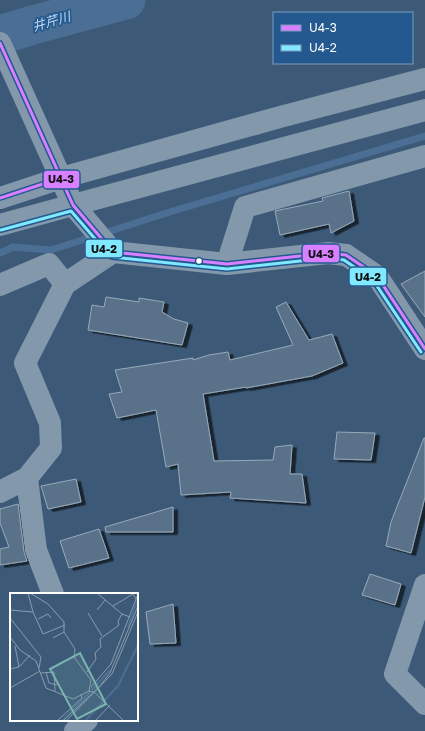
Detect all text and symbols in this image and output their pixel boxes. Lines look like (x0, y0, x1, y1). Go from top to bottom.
water label: 井芹川 (30, 7, 74, 34)
legend (273, 12, 413, 64)
text: U4-3 (309, 20, 337, 35)
text: U4-2 (309, 40, 337, 55)
line badge: U4-3 (43, 170, 80, 189)
text: U4-3 (48, 172, 74, 185)
line badge: U4-2 (85, 239, 123, 258)
text: U4-2 (91, 242, 117, 255)
line badge: U4-3 (302, 244, 340, 263)
text: U4-3 (308, 247, 334, 260)
unlabelled marker (194, 256, 204, 266)
line badge: U4-2 (349, 267, 387, 286)
text: U4-2 (355, 270, 381, 283)
inset map (10, 593, 138, 721)

